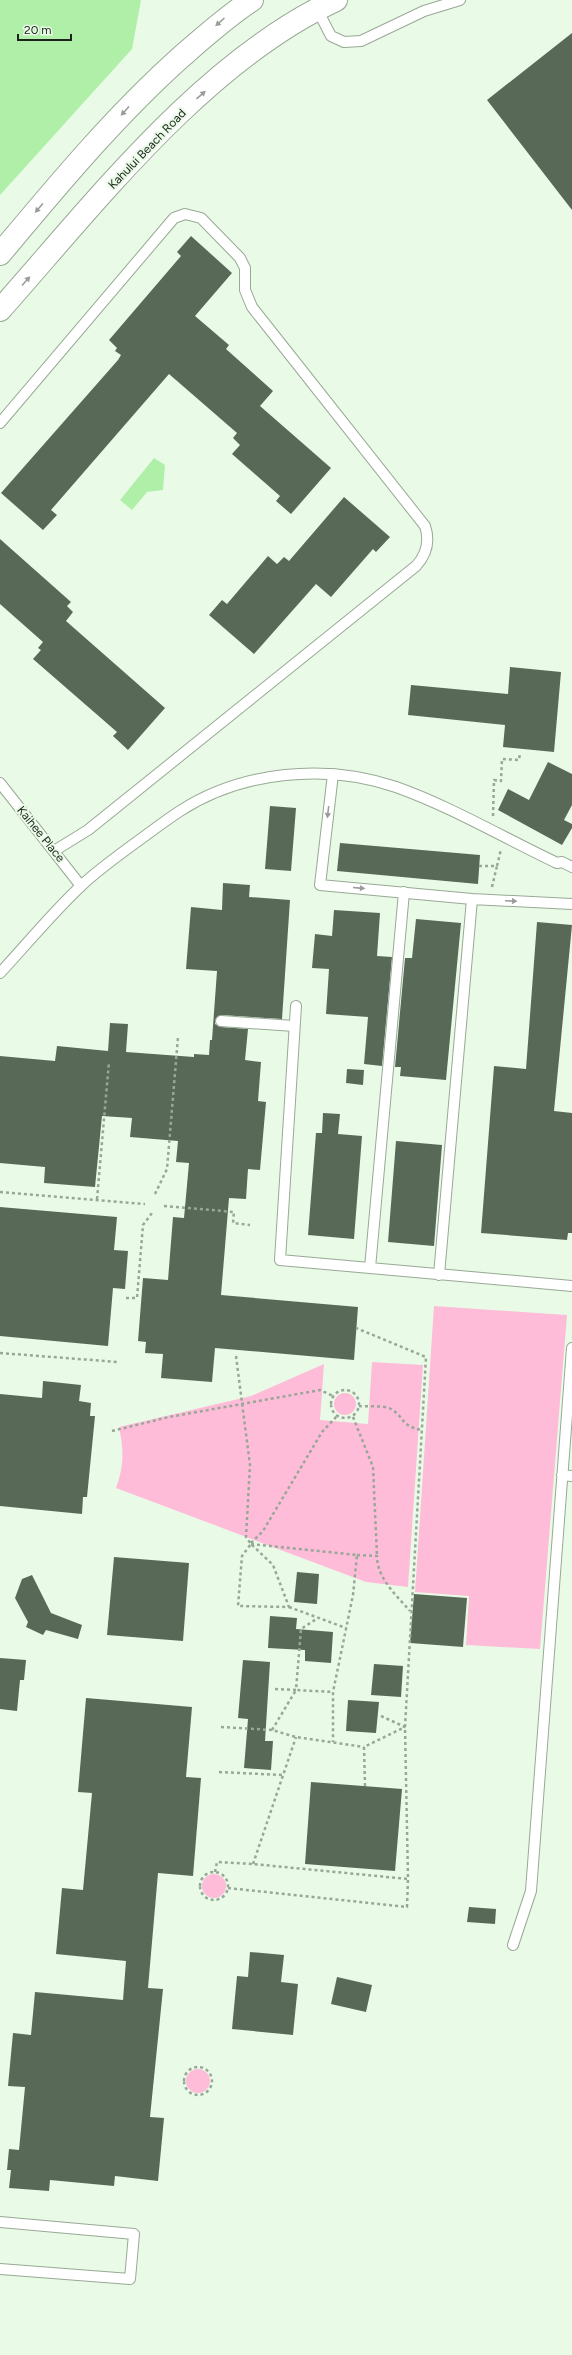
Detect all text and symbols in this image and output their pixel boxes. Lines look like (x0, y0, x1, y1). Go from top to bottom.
scale bar (18, 16, 71, 42)
one-way arrow (215, 18, 225, 27)
text: 20 m (24, 23, 52, 37)
one-way arrow (196, 90, 206, 99)
street label: Kahului Beach Road (105, 106, 189, 192)
one-way arrow (120, 106, 130, 116)
one-way arrow (34, 203, 43, 213)
one-way arrow (21, 276, 31, 286)
street label: Kaihee Place (14, 803, 68, 865)
one-way arrow (325, 806, 332, 818)
one-way arrow (353, 885, 365, 892)
one-way arrow (505, 898, 518, 904)

